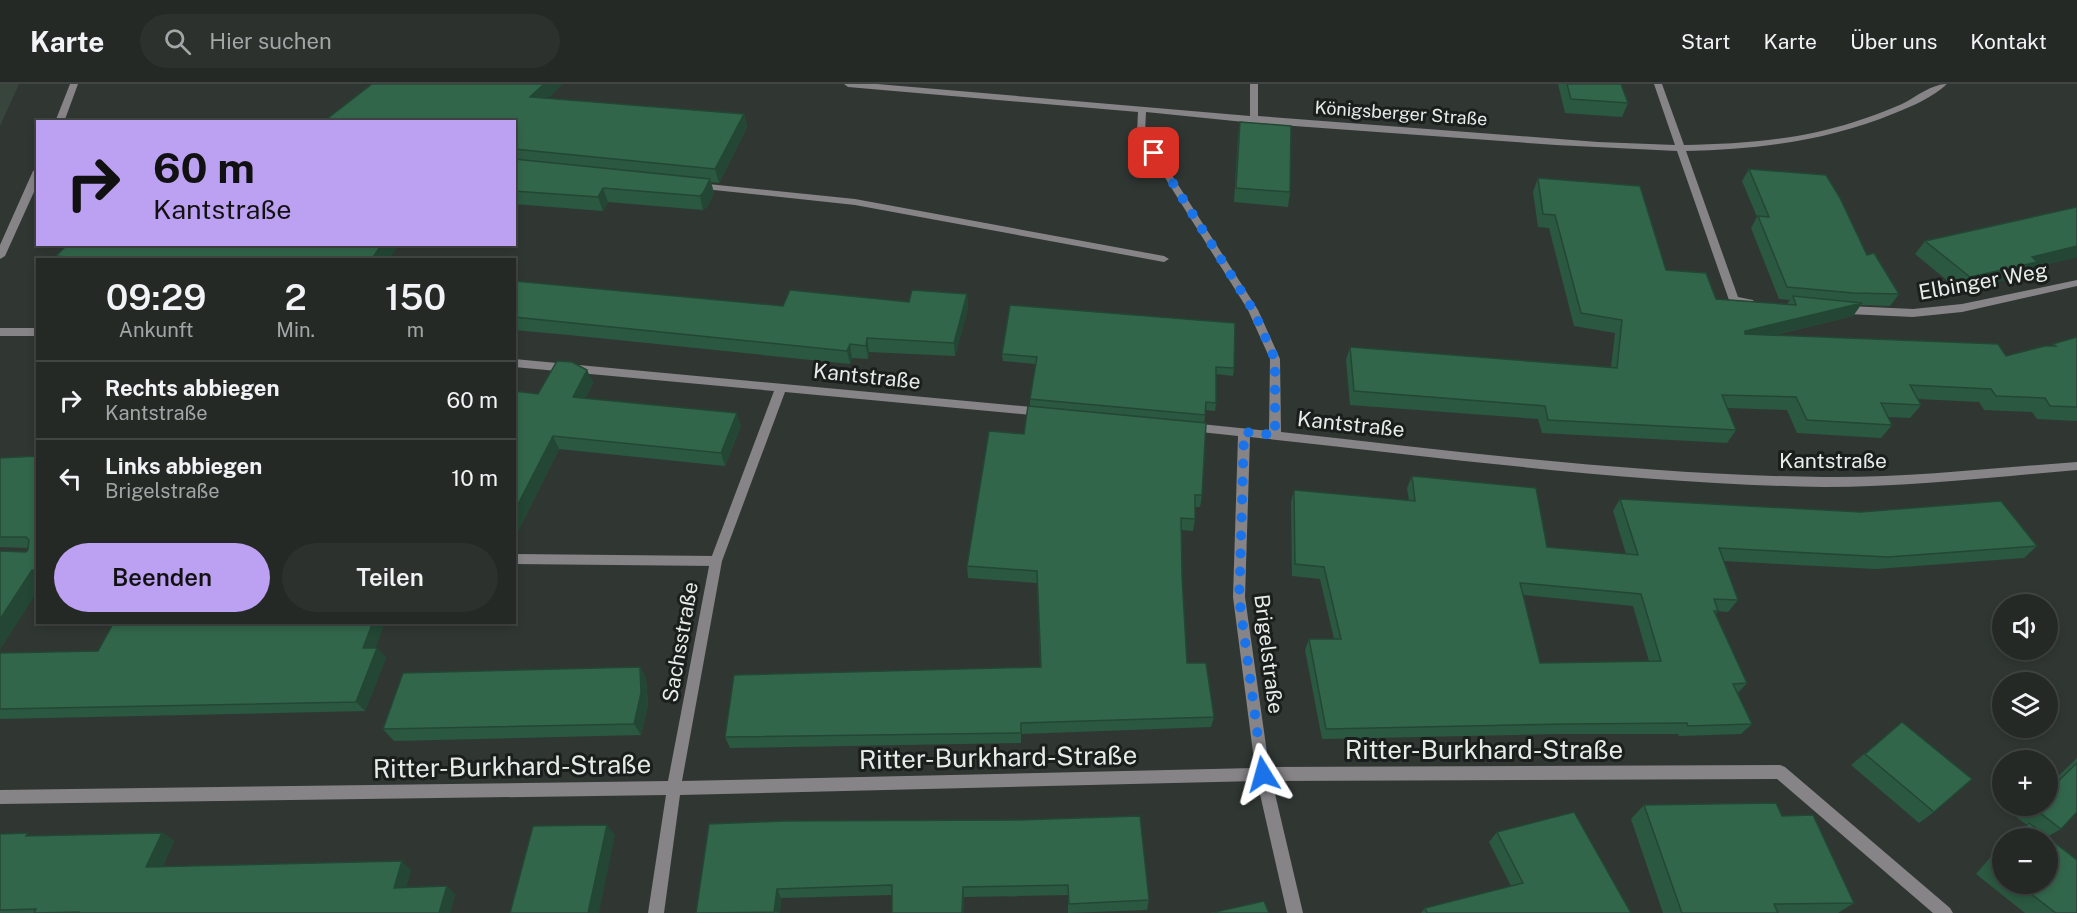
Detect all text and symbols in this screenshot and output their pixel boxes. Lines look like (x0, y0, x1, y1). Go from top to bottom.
search box (140, 14, 560, 68)
text: Karte (30, 25, 104, 58)
icon: search (161, 25, 194, 58)
text: Hier suchen (209, 28, 332, 54)
text: Start (1681, 29, 1730, 54)
text: Karte (1763, 29, 1817, 54)
text: Über uns (1850, 29, 1937, 54)
text: Kontakt (1970, 29, 2047, 54)
street label: Königsberger Straße (1314, 96, 1488, 130)
pin (1128, 127, 1179, 178)
icon: arrive (1137, 136, 1170, 169)
text: 60 m (153, 143, 255, 192)
icon: right (54, 144, 132, 222)
text: Kantstraße (153, 193, 292, 225)
street label: Elbinger Weg (1917, 257, 2049, 305)
text: 09:29 (106, 276, 206, 318)
text: 2 (285, 276, 307, 318)
text: 150 (385, 276, 446, 318)
text: Ankunft (119, 318, 193, 342)
text: Min. (276, 318, 315, 342)
text: m (407, 318, 424, 342)
street label: Kantstraße (812, 358, 922, 394)
text: Rechts abbiegen (105, 375, 280, 401)
icon: right (54, 384, 87, 417)
text: 60 m (447, 387, 498, 413)
text: Kantstraße (105, 401, 208, 425)
street label: Kantstraße (1296, 406, 1406, 442)
street label: Kantstraße (1779, 448, 1887, 473)
text: Links abbiegen (105, 453, 262, 479)
icon: left (54, 462, 87, 495)
text: 10 m (451, 465, 498, 491)
text: Brigelstraße (105, 479, 220, 503)
button: Beenden (54, 543, 270, 612)
button: Teilen (282, 543, 498, 612)
street label: Sachsstraße (657, 580, 703, 704)
street label: Brigelstraße (1249, 593, 1289, 715)
map controls (1992, 594, 2058, 894)
button: sound (1992, 594, 2058, 660)
button: layers (1992, 672, 2058, 738)
street label: Ritter-Burkhard-Straße (1345, 734, 1623, 765)
street label: Ritter-Burkhard-Straße (858, 739, 1138, 775)
position arrow (1231, 742, 1295, 806)
street label: Ritter-Burkhard-Straße (372, 748, 652, 784)
button: + (1992, 750, 2058, 816)
button: − (1992, 828, 2058, 894)

